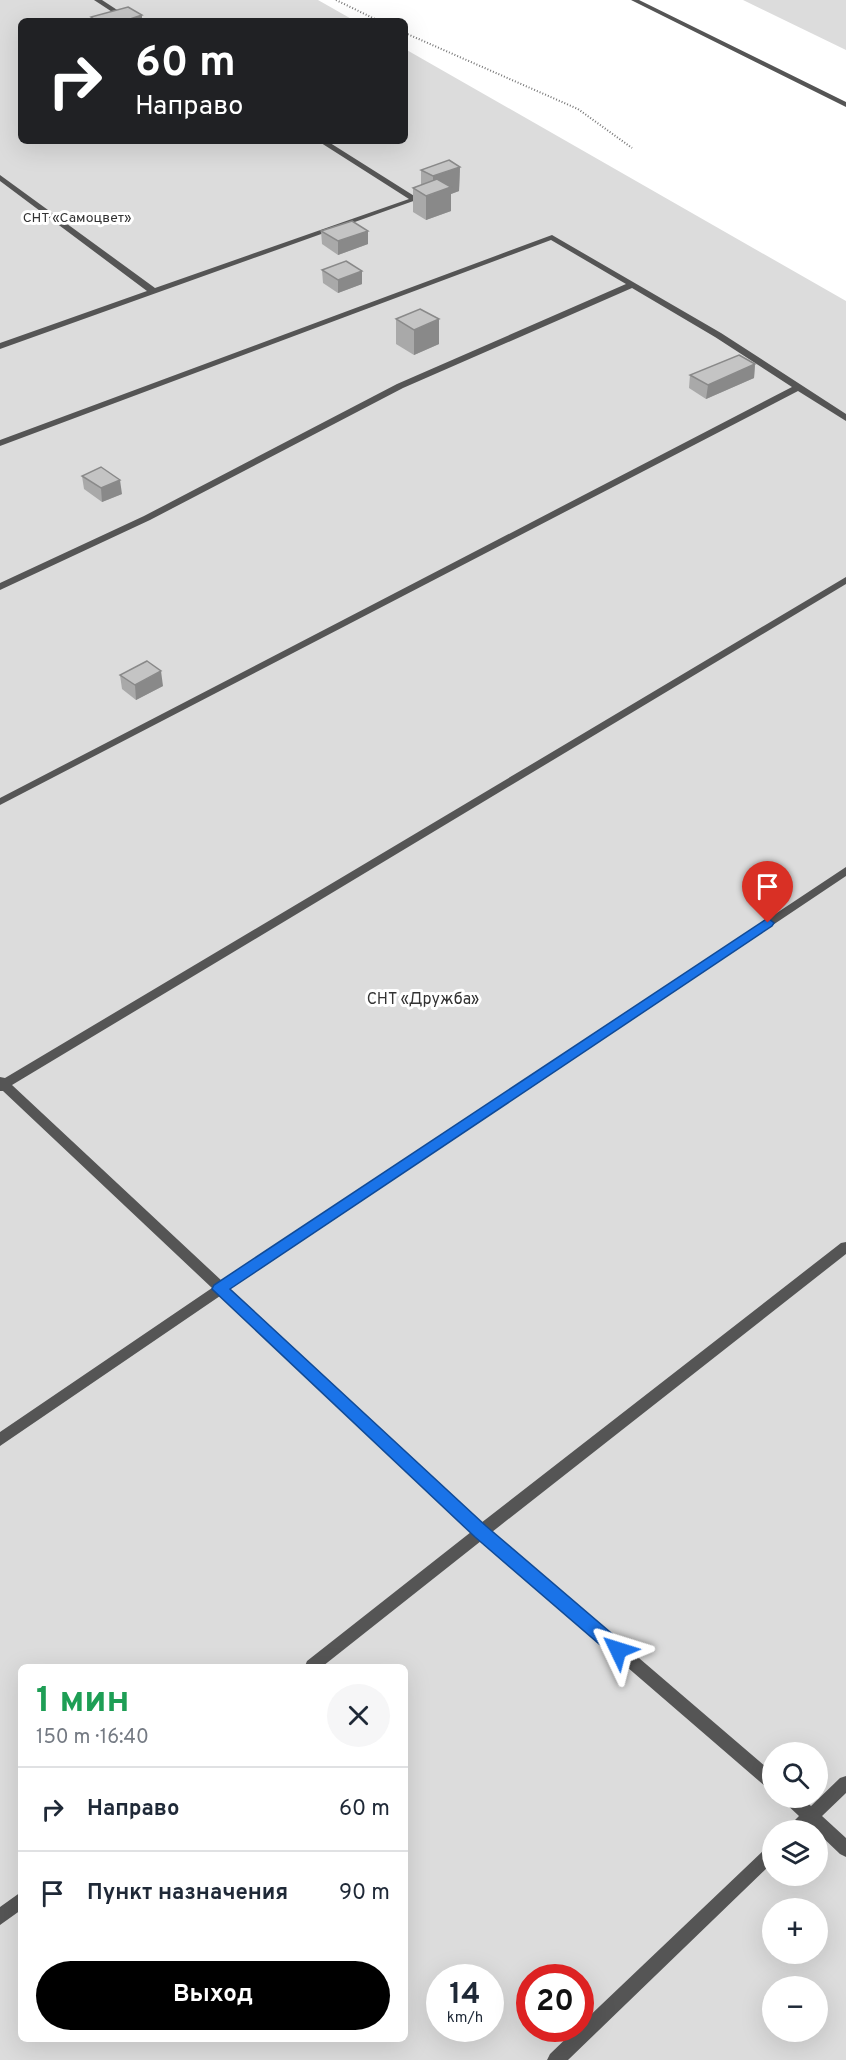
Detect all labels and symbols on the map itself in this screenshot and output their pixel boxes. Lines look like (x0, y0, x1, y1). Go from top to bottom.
park label: СНТ «Самоцвет» (23, 210, 131, 227)
pin (742, 861, 793, 923)
park label: СНТ «Дружба» (367, 990, 479, 1010)
position arrow (586, 1618, 650, 1682)
speed limit sign: 20 (516, 1964, 594, 2042)

